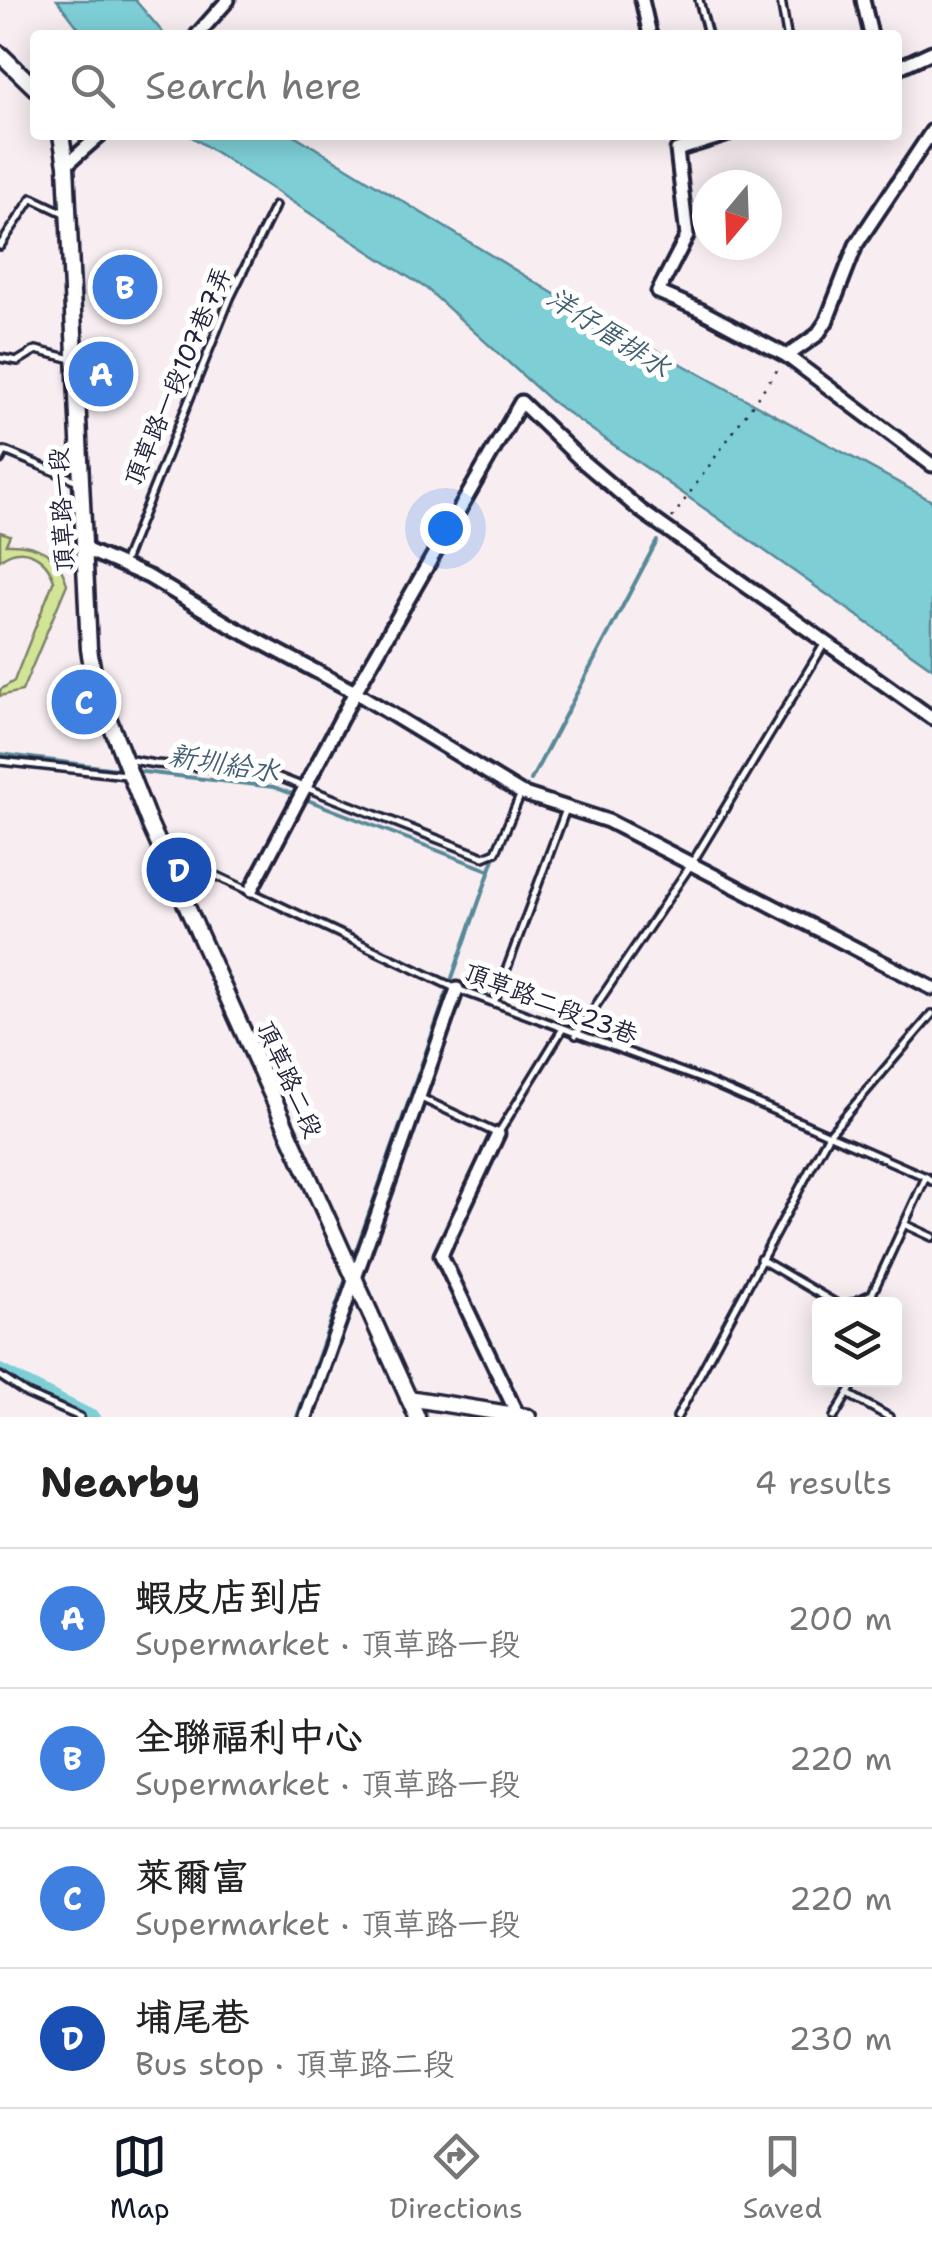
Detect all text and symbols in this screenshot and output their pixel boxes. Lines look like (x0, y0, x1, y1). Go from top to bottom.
search box (30, 30, 902, 140)
icon: search (65, 58, 120, 113)
text: Search here (145, 60, 362, 111)
north arrow (692, 170, 782, 260)
pin: B (92, 250, 158, 324)
street label: 頂草路一段107巷7弄 (115, 261, 239, 491)
water label: 洋仔厝排水 (540, 278, 679, 387)
pin: A (68, 336, 134, 412)
street label: 頂草路一段 (41, 447, 81, 573)
your location (420, 503, 471, 554)
pin: C (52, 664, 116, 740)
water label: 新圳給水 (166, 735, 283, 791)
pin: D (146, 832, 212, 908)
street label: 頂草路二段23巷 (459, 954, 643, 1052)
street label: 頂草路二段 (249, 1015, 331, 1143)
map controls (812, 1297, 902, 1387)
button: layers (812, 1297, 902, 1387)
text: Nearby (40, 1454, 200, 1510)
text: 4 results (755, 1461, 892, 1504)
text: 蝦皮店到店 (135, 1571, 325, 1622)
text: A (60, 1597, 85, 1640)
text: 200 m (788, 1597, 892, 1640)
text: Supermarket · 頂草路一段 (135, 1622, 521, 1665)
text: 全聯福利中心 (135, 1711, 363, 1762)
text: B (63, 1737, 82, 1780)
text: 220 m (789, 1737, 892, 1780)
text: Supermarket · 頂草路一段 (135, 1762, 521, 1805)
text: 萊爾富 (135, 1851, 249, 1902)
text: C (63, 1877, 82, 1920)
text: 220 m (789, 1877, 892, 1920)
text: Supermarket · 頂草路一段 (135, 1902, 521, 1945)
text: 埔尾巷 (135, 1991, 249, 2042)
text: D (61, 2017, 84, 2060)
text: 230 m (789, 2017, 892, 2060)
text: Bus stop · 頂草路二段 (135, 2042, 455, 2085)
tab: Map (110, 2129, 170, 2227)
tab: Directions (389, 2129, 523, 2227)
tab: Saved (743, 2129, 822, 2227)

